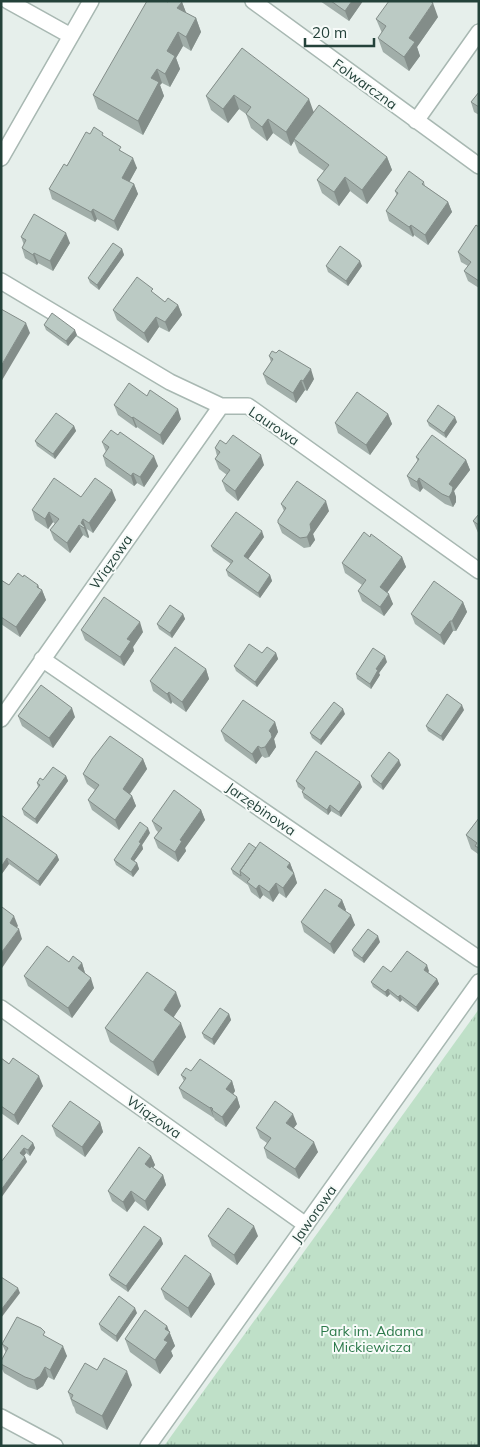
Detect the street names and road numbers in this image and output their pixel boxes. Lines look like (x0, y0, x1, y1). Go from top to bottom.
street label: Folwarczna (329, 55, 401, 113)
street label: Laurowa (245, 402, 303, 450)
street label: Wiązowa (86, 531, 136, 593)
street label: Jarzębinowa (223, 778, 299, 840)
street label: Wiązowa (123, 1092, 185, 1142)
street label: Jaworowa (288, 1182, 340, 1246)

